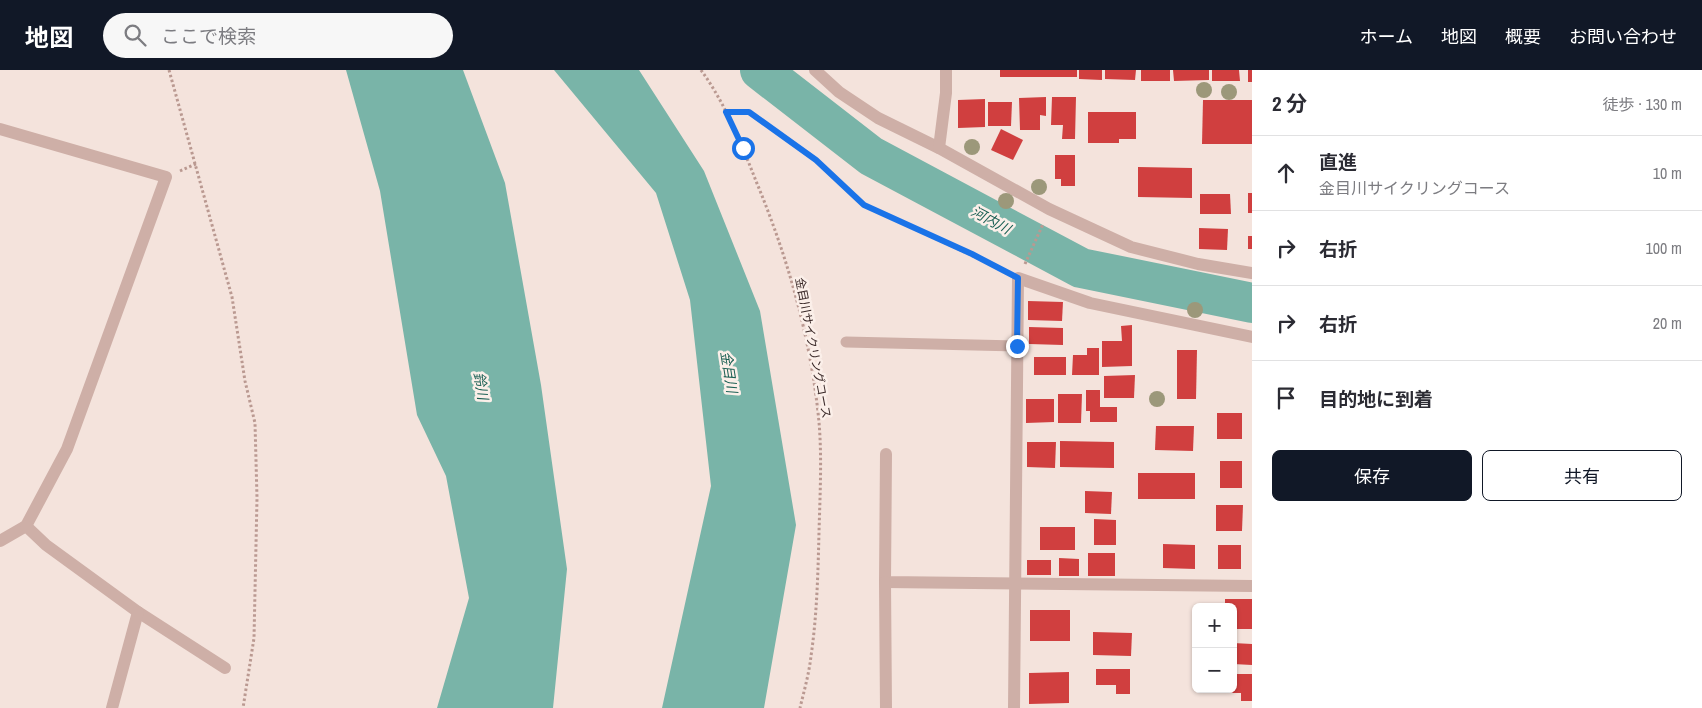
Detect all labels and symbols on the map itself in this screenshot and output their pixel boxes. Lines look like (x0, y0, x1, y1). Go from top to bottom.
route start (732, 137, 755, 160)
water label: 河内川 (968, 202, 1016, 239)
street label: 金目川サイクリングコース (791, 276, 835, 420)
route end (1006, 335, 1029, 358)
water label: 金目川 (717, 350, 741, 396)
water label: 鈴川 (470, 371, 493, 403)

